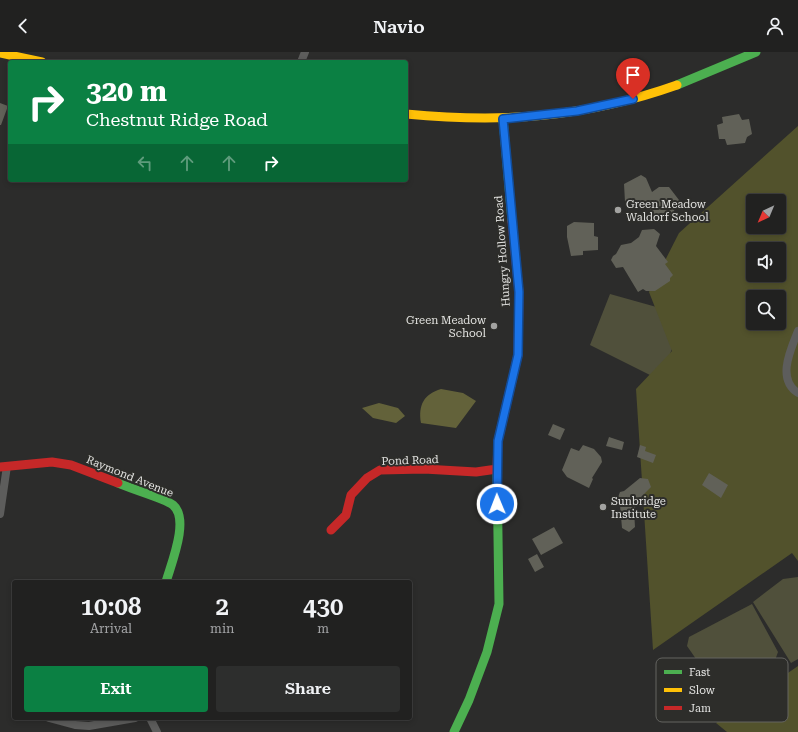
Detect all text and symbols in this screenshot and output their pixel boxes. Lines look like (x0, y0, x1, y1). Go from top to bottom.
icon: back (12, 15, 34, 37)
icon: person (764, 15, 786, 37)
text: Navio (373, 16, 425, 37)
pin (616, 58, 650, 99)
icon: arrive (622, 64, 644, 86)
text: 320 m (86, 75, 167, 108)
icon: right (20, 76, 72, 128)
text: Chestnut Ridge Road (86, 109, 268, 130)
icon: left (134, 152, 156, 174)
icon: ahead (176, 152, 198, 174)
icon: ahead (218, 152, 240, 174)
icon: right (260, 152, 282, 174)
north arrow (746, 194, 786, 234)
map controls (746, 194, 786, 330)
street label: Hungry Hollow Road (492, 195, 513, 307)
place label: Green Meadow Waldorf School (626, 198, 709, 224)
marker: Green Meadow Waldorf School (613, 205, 623, 215)
button: sound (746, 242, 786, 282)
button: search (746, 290, 786, 330)
place label: Green Meadow School (406, 314, 487, 340)
marker: Green Meadow School (489, 321, 499, 331)
street label: Raymond Avenue (84, 453, 175, 500)
street label: Pond Road (381, 453, 439, 468)
position arrow (476, 483, 518, 525)
place label: Sunbridge Institute (611, 495, 666, 521)
marker: Sunbridge Institute (598, 502, 608, 512)
text: 10:08 (81, 593, 141, 621)
text: 2 (216, 593, 229, 621)
text: 430 (303, 593, 343, 621)
text: Arrival (90, 621, 132, 636)
text: min (210, 621, 234, 636)
text: m (317, 621, 329, 636)
legend (656, 658, 788, 722)
button: Exit (24, 666, 208, 712)
button: Share (216, 666, 400, 712)
text: Fast (689, 666, 710, 679)
text: Slow (689, 684, 716, 697)
text: Jam (689, 702, 711, 715)

